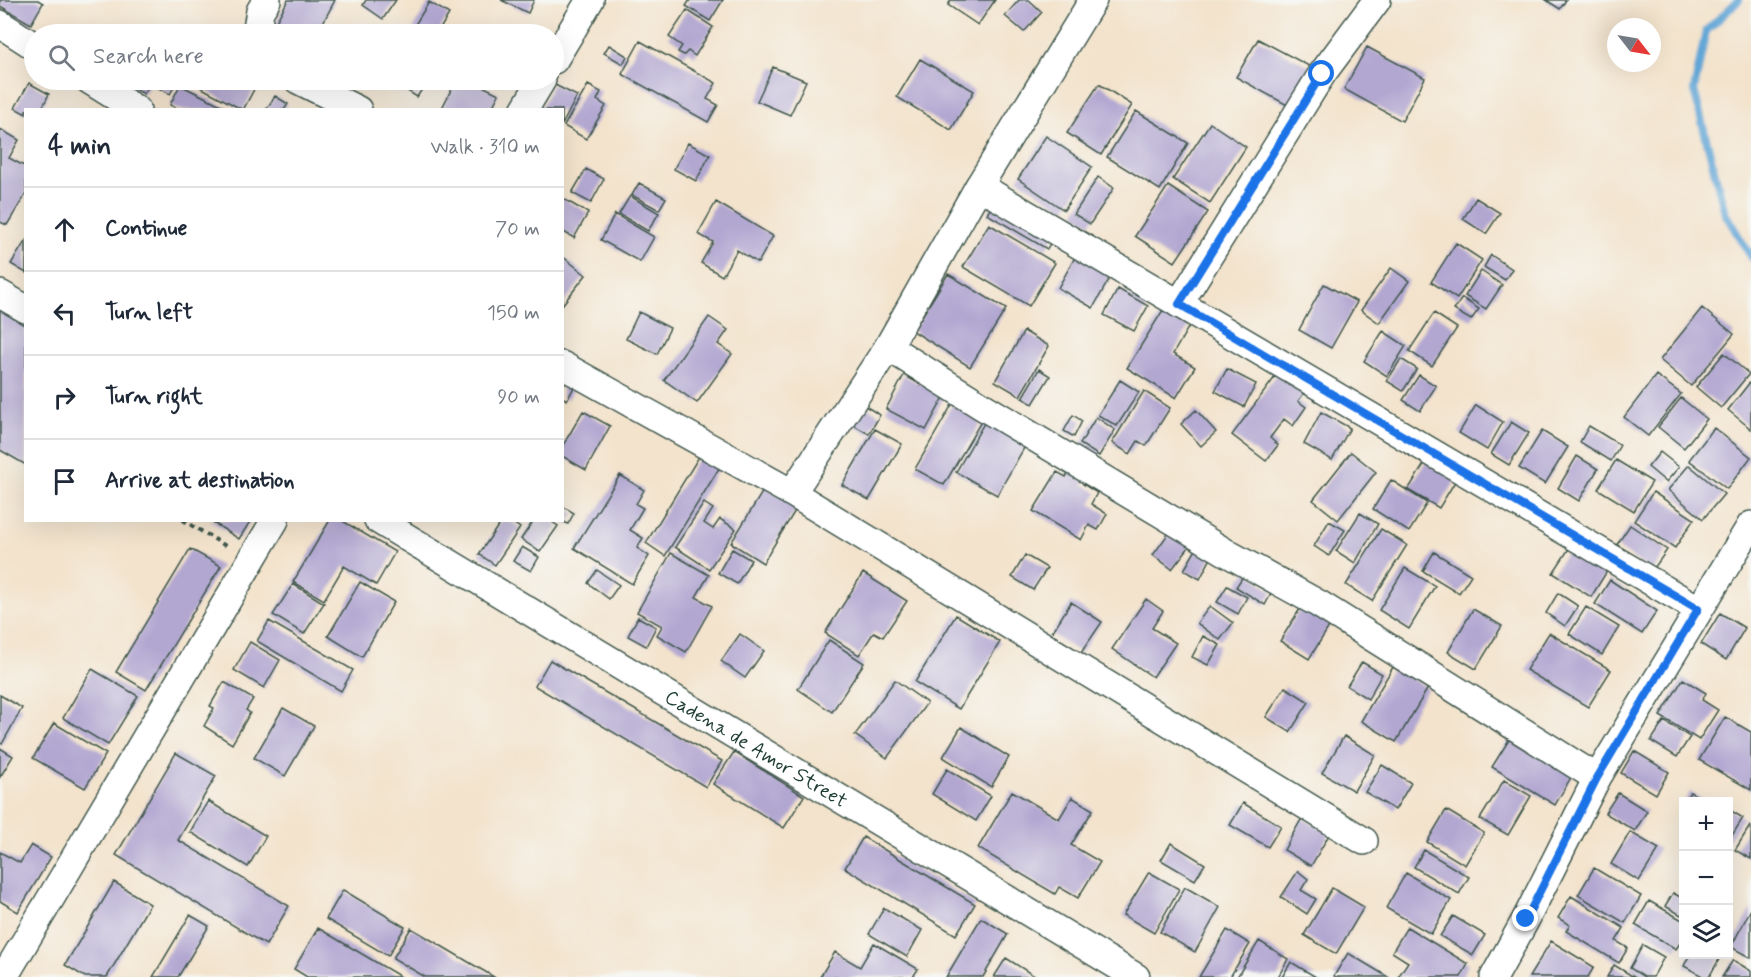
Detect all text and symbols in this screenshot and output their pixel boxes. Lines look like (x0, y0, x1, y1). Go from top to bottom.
north arrow (1607, 18, 1661, 72)
search box (24, 24, 564, 90)
icon: search (45, 41, 78, 74)
text: Search here (93, 43, 204, 71)
route start (1308, 60, 1334, 86)
text: 4 min (48, 130, 111, 164)
text: Walk · 310 m (430, 134, 540, 161)
icon: ahead (48, 213, 81, 246)
text: Continue (105, 215, 187, 243)
text: 70 m (495, 216, 540, 243)
icon: left (48, 297, 81, 330)
text: Turn left (105, 299, 193, 327)
text: 150 m (487, 300, 540, 327)
icon: right (48, 381, 81, 414)
text: Turn right (105, 383, 203, 411)
text: 90 m (497, 384, 540, 411)
icon: arrive (48, 465, 81, 498)
text: Arrive at destination (105, 467, 295, 495)
street label: Cadena de Amor Street (659, 684, 852, 815)
map controls (1679, 797, 1733, 959)
button: + (1679, 797, 1733, 851)
button: − (1679, 851, 1733, 905)
route end (1512, 905, 1538, 931)
button: layers (1679, 905, 1733, 959)

